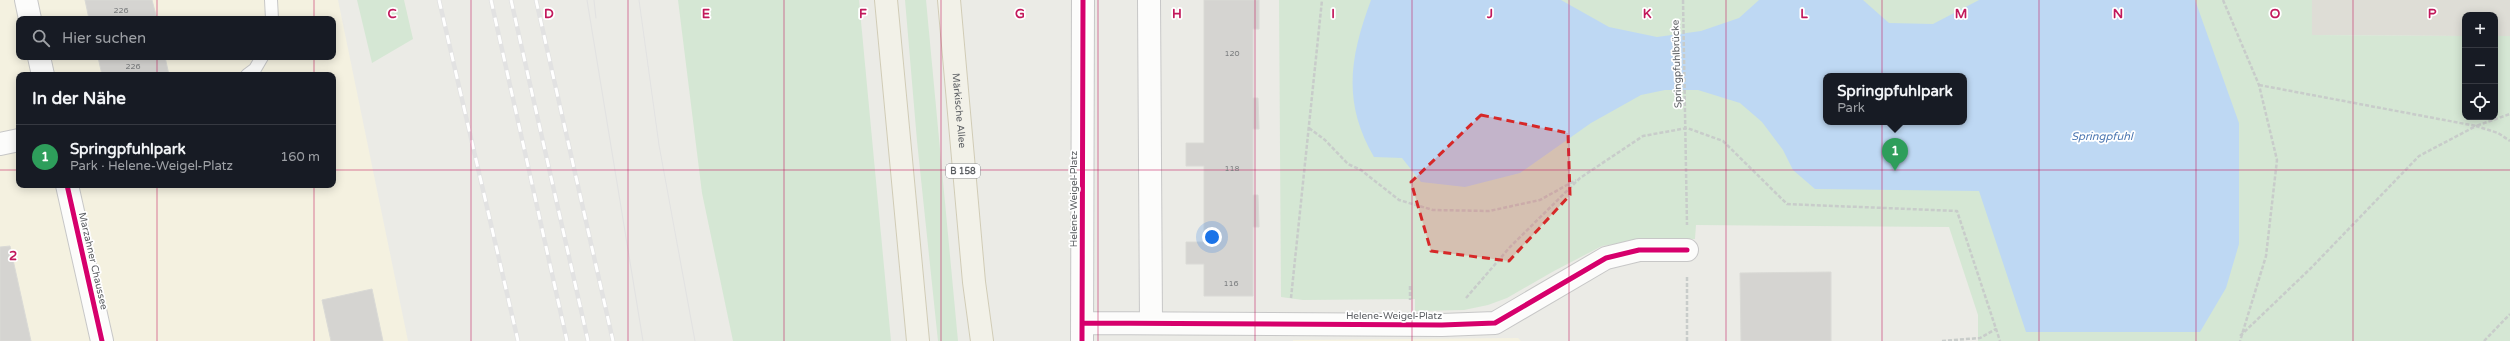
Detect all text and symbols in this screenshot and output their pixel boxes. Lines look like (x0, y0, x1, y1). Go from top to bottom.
house number: 226 (113, 6, 129, 15)
text: C (387, 6, 397, 22)
text: D (544, 6, 554, 22)
text: E (702, 6, 710, 22)
text: F (859, 6, 867, 22)
text: G (1015, 6, 1025, 22)
text: H (1172, 6, 1182, 22)
text: I (1331, 6, 1335, 22)
text: J (1486, 6, 1493, 22)
text: K (1643, 6, 1652, 22)
text: L (1800, 6, 1808, 22)
text: M (1955, 6, 1967, 22)
text: N (2113, 6, 2123, 22)
text: O (2270, 6, 2281, 22)
text: P (2428, 6, 2437, 22)
map controls (2462, 12, 2498, 120)
button: + (2462, 12, 2498, 48)
search box (16, 16, 336, 60)
street label: Springpfuhlbrücke (1669, 19, 1685, 108)
icon: search (30, 27, 52, 49)
text: Hier suchen (62, 29, 146, 47)
button: − (2462, 48, 2498, 84)
house number: 120 (1224, 49, 1240, 58)
house number: 226 (125, 62, 141, 71)
street label: Märkische Allee (949, 72, 968, 149)
popup (1823, 73, 1967, 125)
text: Springpfuhlpark (1837, 82, 1953, 100)
button: locate (2462, 84, 2498, 120)
text: In der Nähe (32, 88, 126, 109)
text: Park (1837, 100, 1865, 116)
water label: Springpfuhl (2071, 130, 2134, 143)
pin: 1 (1882, 138, 1908, 171)
text: Springpfuhlpark (70, 140, 186, 158)
text: 1 (41, 149, 49, 165)
text: 160 m (280, 149, 320, 165)
street label: Helene-Weigel-Platz (1068, 151, 1080, 247)
text: Park · Helene-Weigel-Platz (70, 158, 233, 174)
road number: B 158 (946, 164, 980, 178)
house number: 118 (1224, 164, 1240, 173)
street label: Marzahner Chaussee (76, 211, 110, 311)
your location (1202, 227, 1222, 247)
text: 2 (9, 248, 17, 264)
house number: 116 (1223, 279, 1239, 288)
street label: Helene-Weigel-Platz (1346, 310, 1442, 322)

